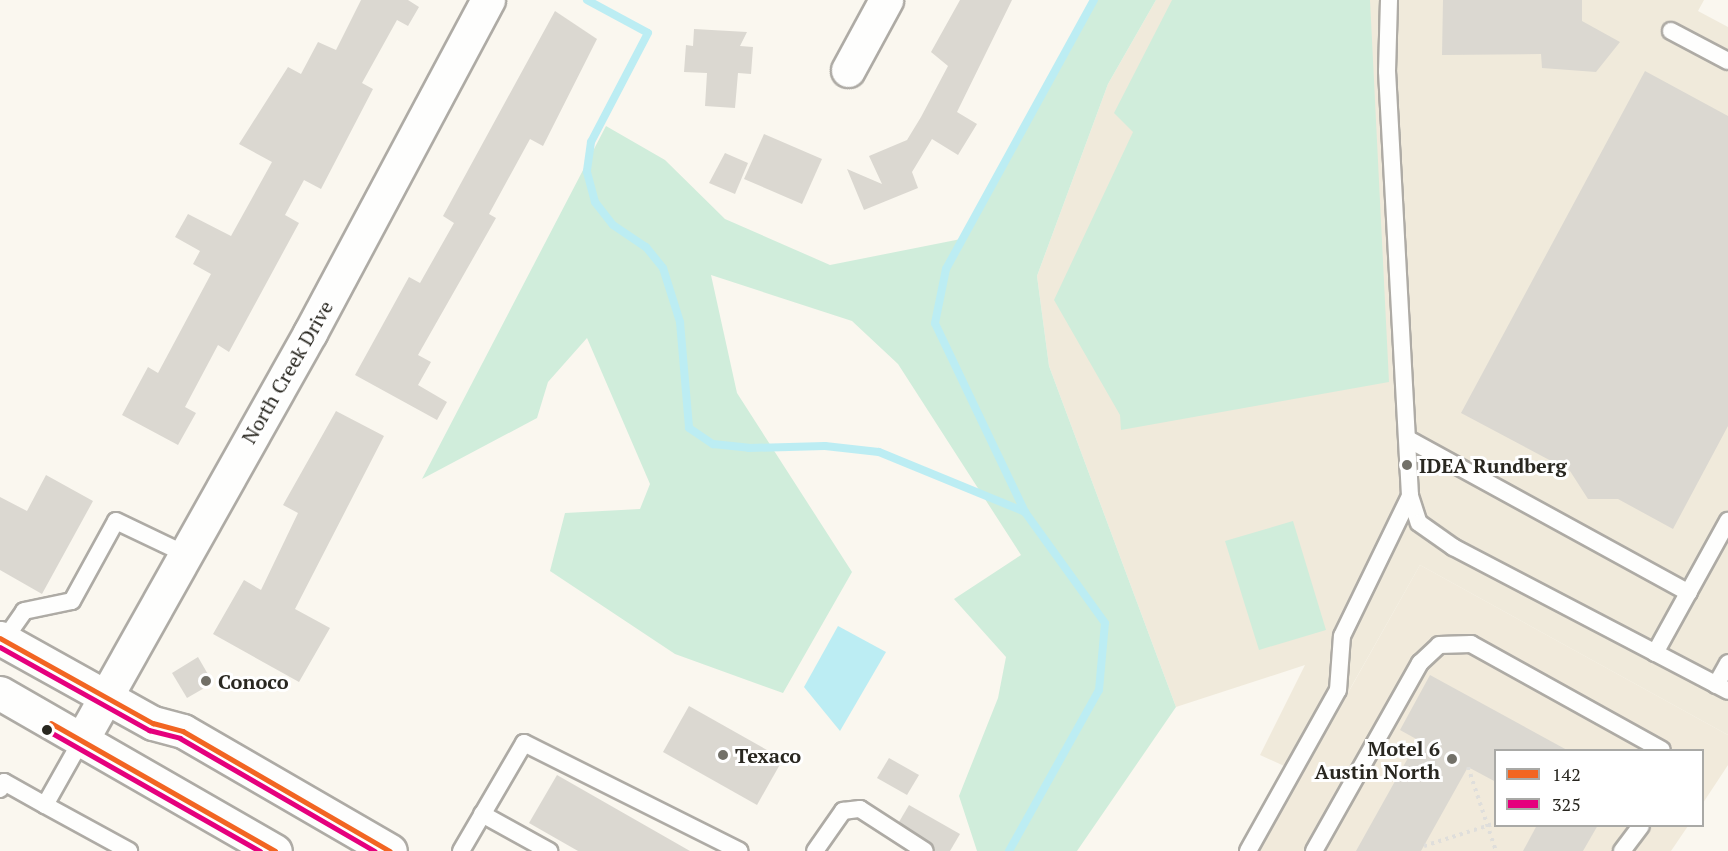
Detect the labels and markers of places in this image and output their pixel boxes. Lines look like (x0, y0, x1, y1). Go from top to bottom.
place label: IDEA Rundberg (1419, 453, 1567, 477)
marker: IDEA Rundberg (1400, 458, 1414, 472)
place label: Conoco (218, 669, 289, 693)
marker: Conoco (199, 674, 213, 688)
unlabelled marker (41, 724, 53, 736)
place label: Motel 6 Austin North (1315, 736, 1440, 783)
place label: Texaco (735, 743, 801, 767)
marker: Texaco (716, 748, 730, 762)
marker: Motel 6 Austin North (1445, 752, 1459, 766)

